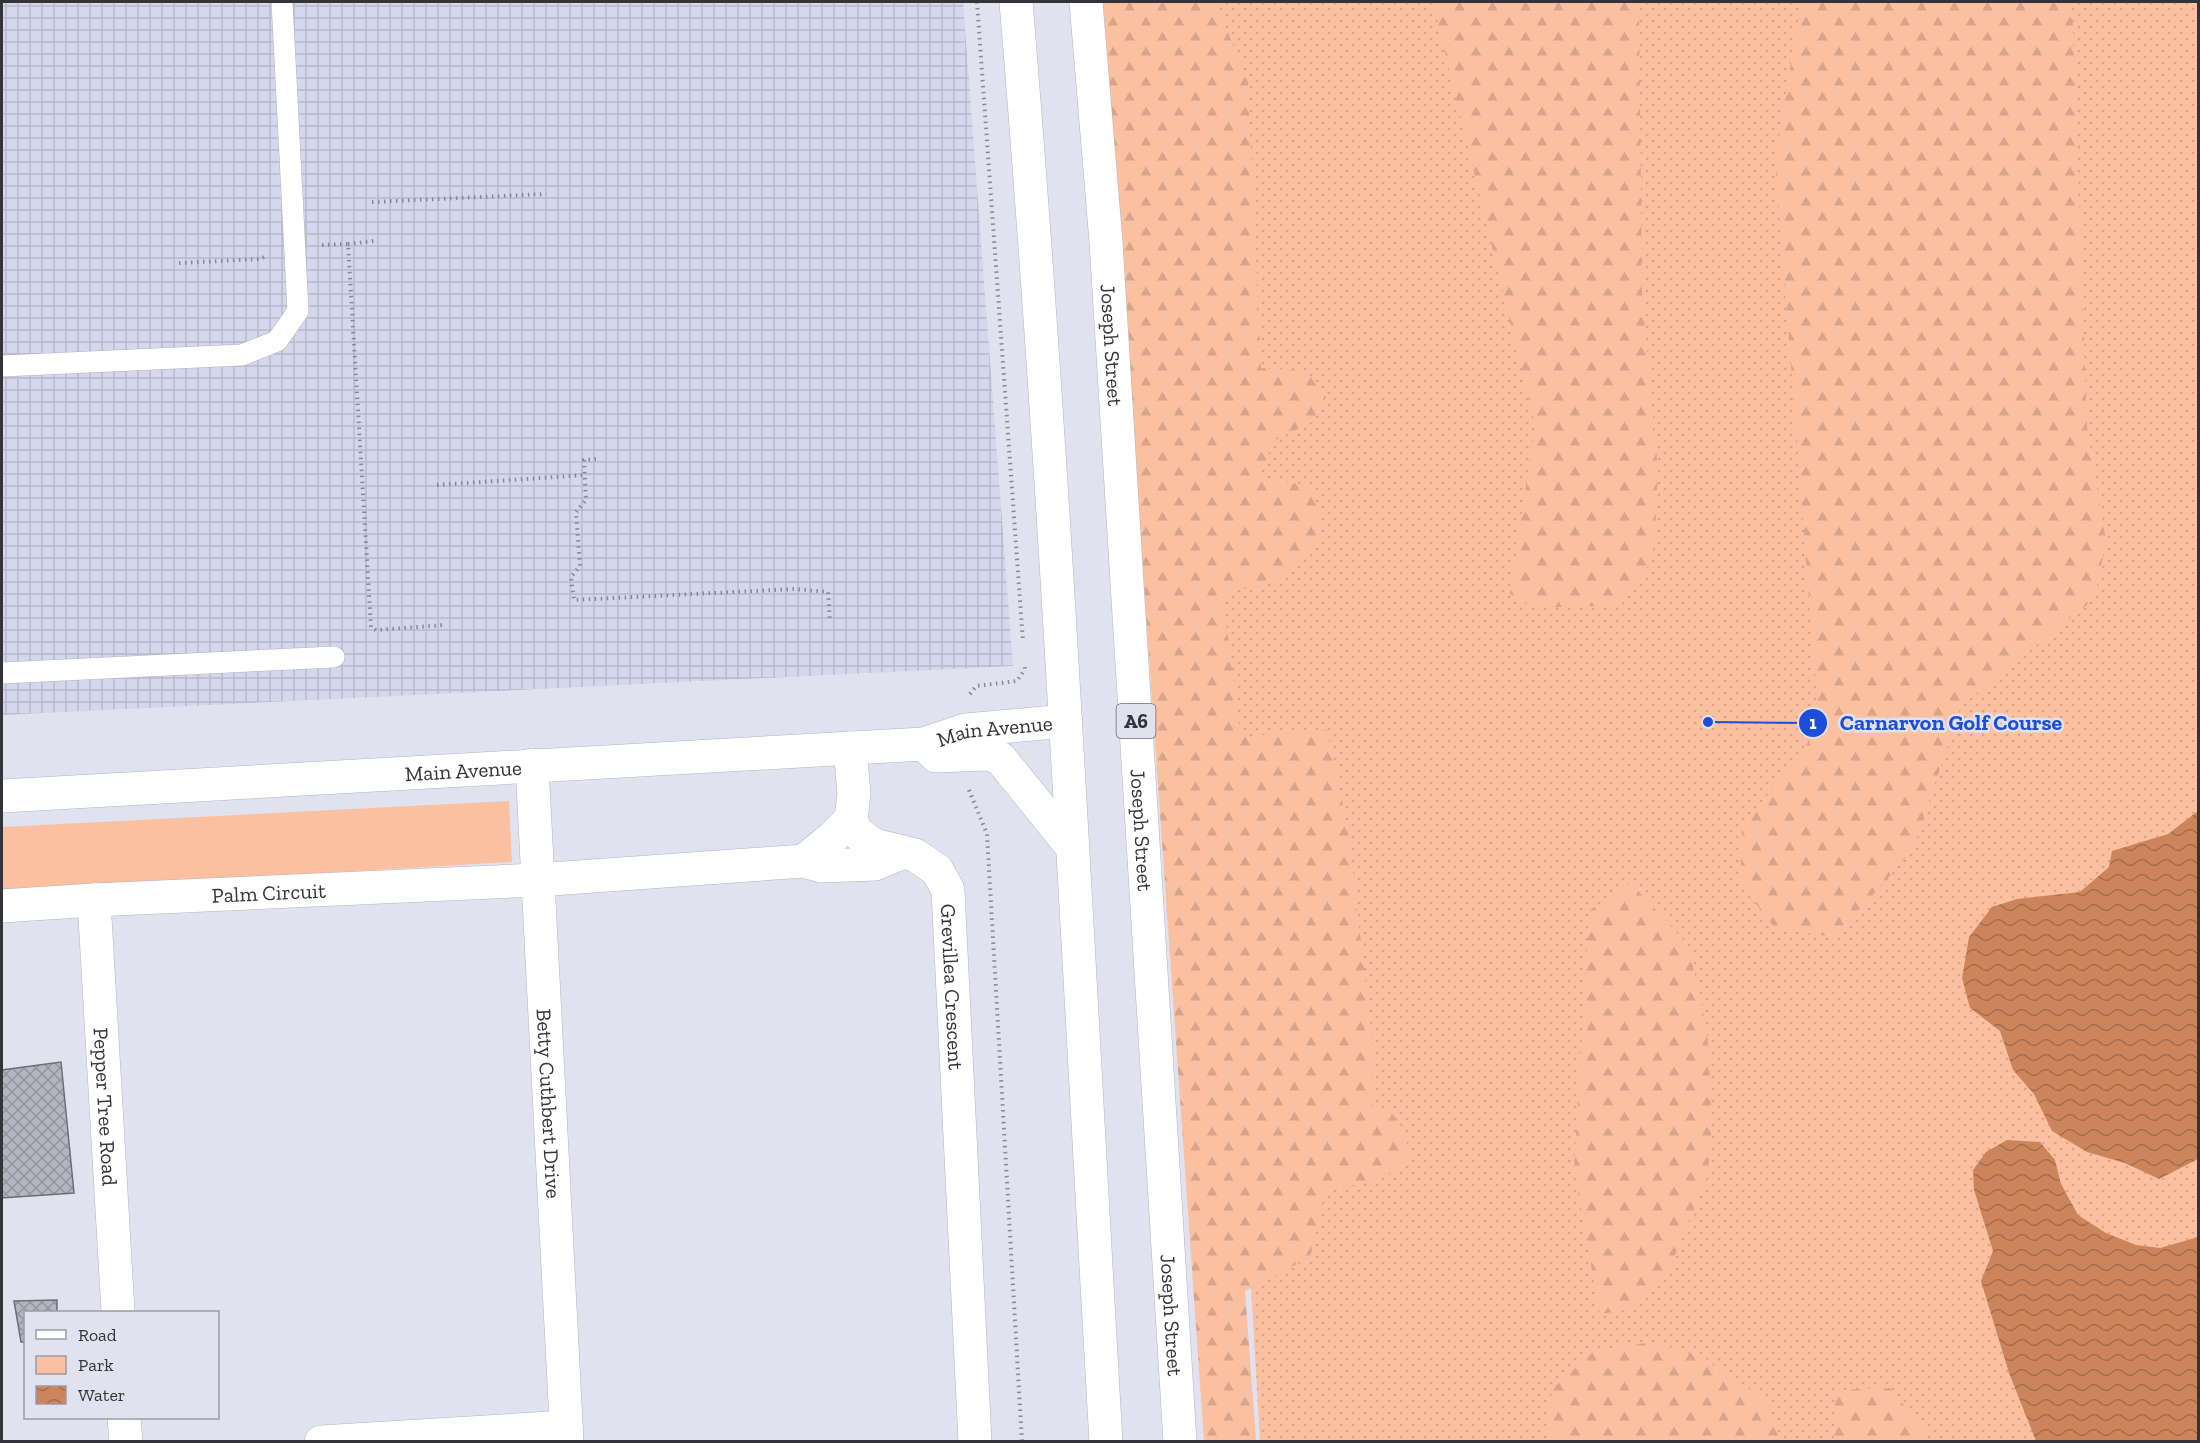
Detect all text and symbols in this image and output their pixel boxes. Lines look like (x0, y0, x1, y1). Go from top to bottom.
street label: Joseph Street (1096, 283, 1129, 407)
callout: Carnarvon Golf Course (1798, 703, 2074, 743)
road number: A6 (1116, 704, 1156, 738)
text: Carnarvon Golf Course (1840, 709, 2063, 736)
street label: Main Avenue (933, 710, 1054, 751)
text: 1 (1809, 712, 1817, 734)
street label: Main Avenue (404, 754, 523, 786)
street label: Joseph Street (1126, 768, 1159, 892)
street label: Palm Circuit (211, 877, 326, 907)
street label: Grevillea Crescent (936, 903, 969, 1071)
street label: Betty Cuthbert Drive (532, 1008, 567, 1199)
street label: Pepper Tree Road (89, 1027, 123, 1187)
street label: Joseph Street (1156, 1253, 1188, 1377)
legend (24, 1311, 219, 1419)
text: Road (78, 1324, 117, 1346)
text: Park (78, 1354, 114, 1376)
text: Water (78, 1384, 125, 1406)

